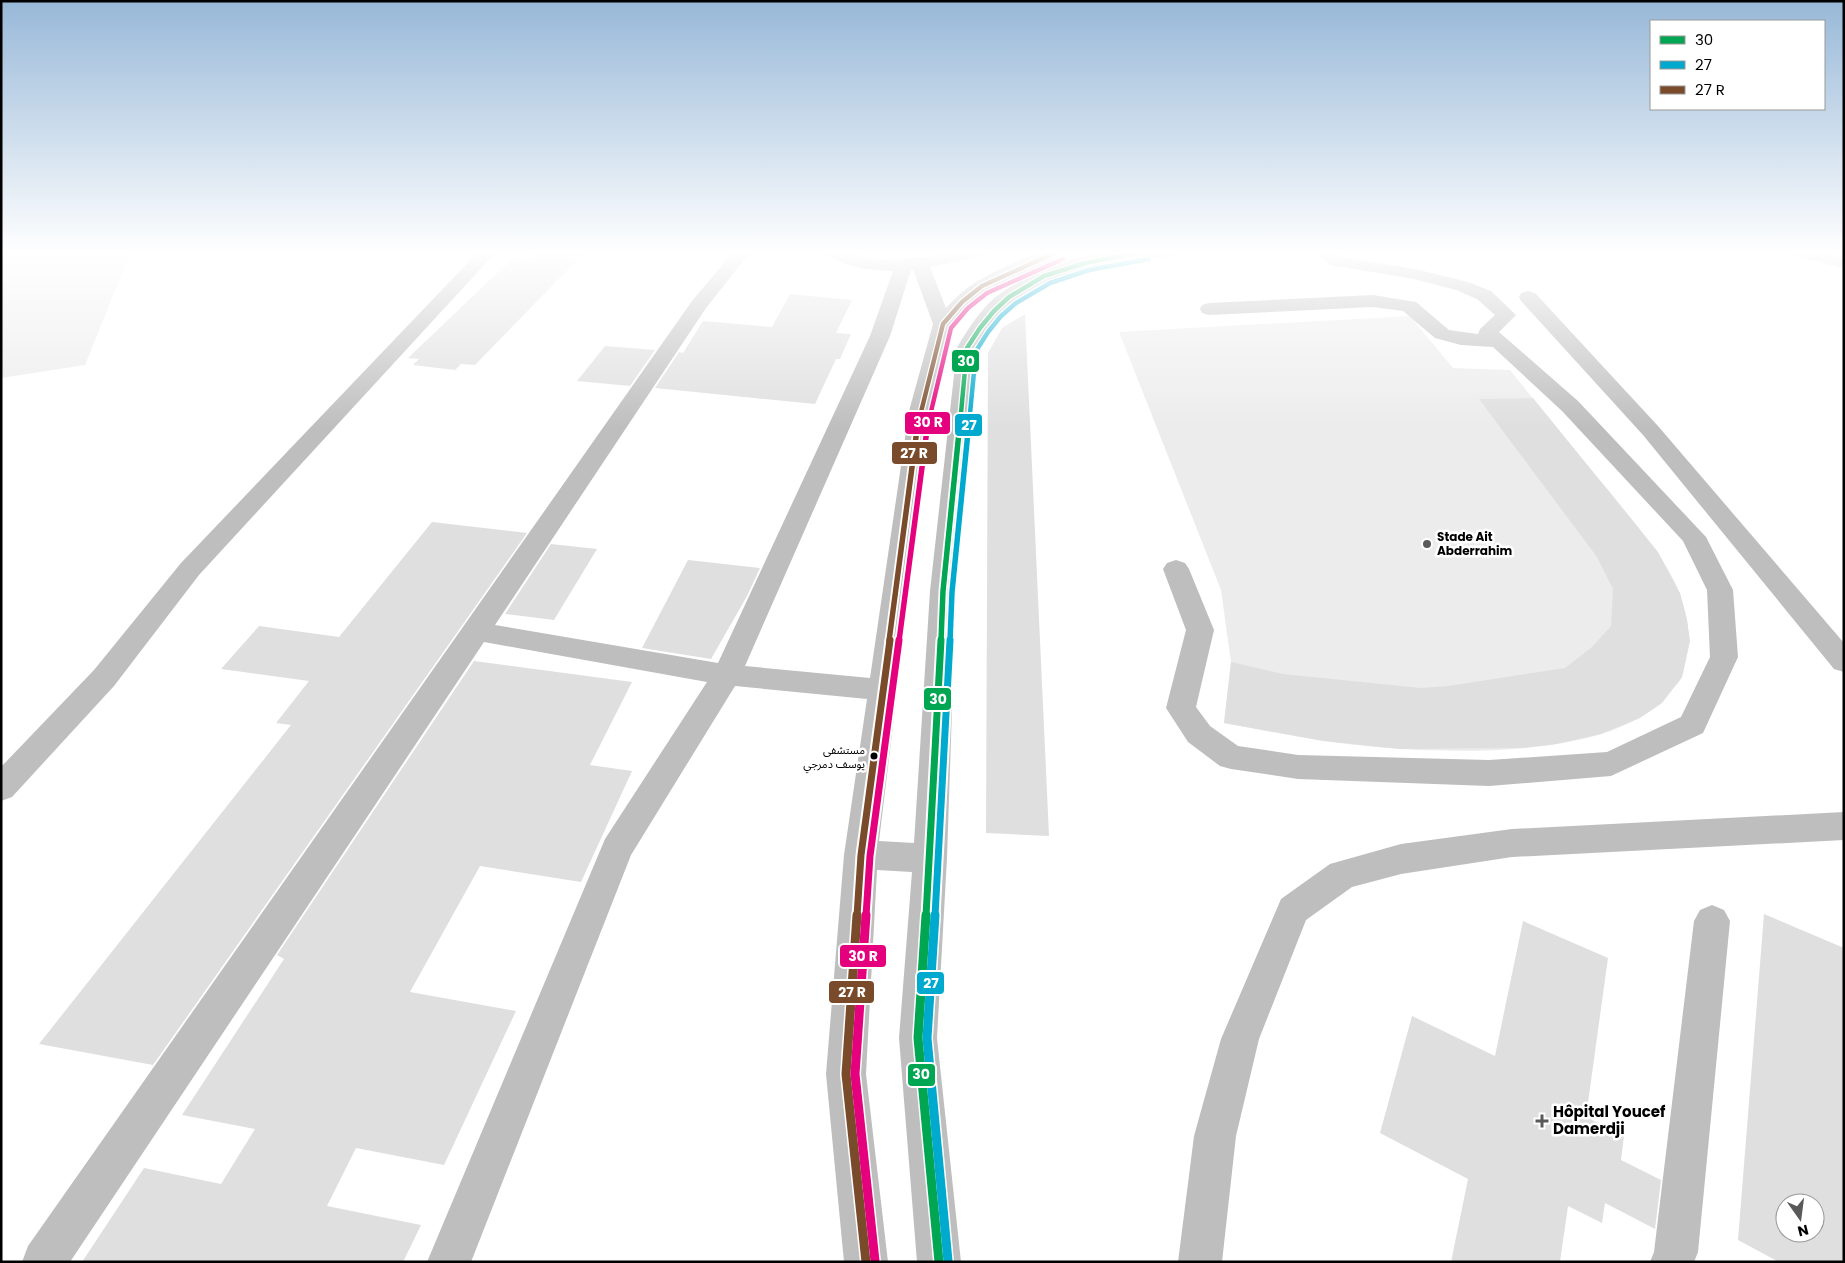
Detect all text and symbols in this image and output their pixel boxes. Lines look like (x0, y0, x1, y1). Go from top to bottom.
legend (1650, 20, 1825, 110)
text: 30 (1695, 29, 1713, 50)
text: 27 (1695, 54, 1712, 75)
text: 27 R (1695, 79, 1725, 100)
line badge: 30 (951, 349, 980, 373)
text: 30 (957, 351, 975, 371)
line badge: 30 R (904, 411, 951, 435)
text: 30 R (913, 412, 943, 432)
line badge: 27 (954, 413, 983, 437)
text: 27 (961, 415, 977, 435)
line badge: 27 R (891, 441, 938, 465)
text: 27 R (900, 443, 928, 463)
place label: Stade Ait Abderrahim (1437, 528, 1513, 559)
marker: Stade Ait Abderrahim (1421, 538, 1433, 550)
line badge: 30 (923, 687, 952, 711)
text: 30 (929, 689, 947, 709)
place label: مستشفى يوسف دمرجي (803, 742, 865, 774)
marker: مستشفى يوسف دمرجي (869, 751, 879, 761)
line badge: 30 R (839, 944, 887, 968)
text: 30 R (848, 946, 878, 966)
line badge: 27 (916, 971, 945, 995)
text: 27 (923, 973, 939, 993)
line badge: 27 R (828, 980, 875, 1004)
text: 27 R (838, 982, 866, 1002)
line badge: 30 (907, 1063, 936, 1087)
text: 30 (912, 1064, 930, 1084)
place label: Hôpital Youcef Damerdji (1553, 1101, 1666, 1139)
marker: Hôpital Youcef Damerdji (1535, 1114, 1549, 1128)
north arrow (1775, 1193, 1825, 1243)
text: N (1796, 1220, 1811, 1242)

